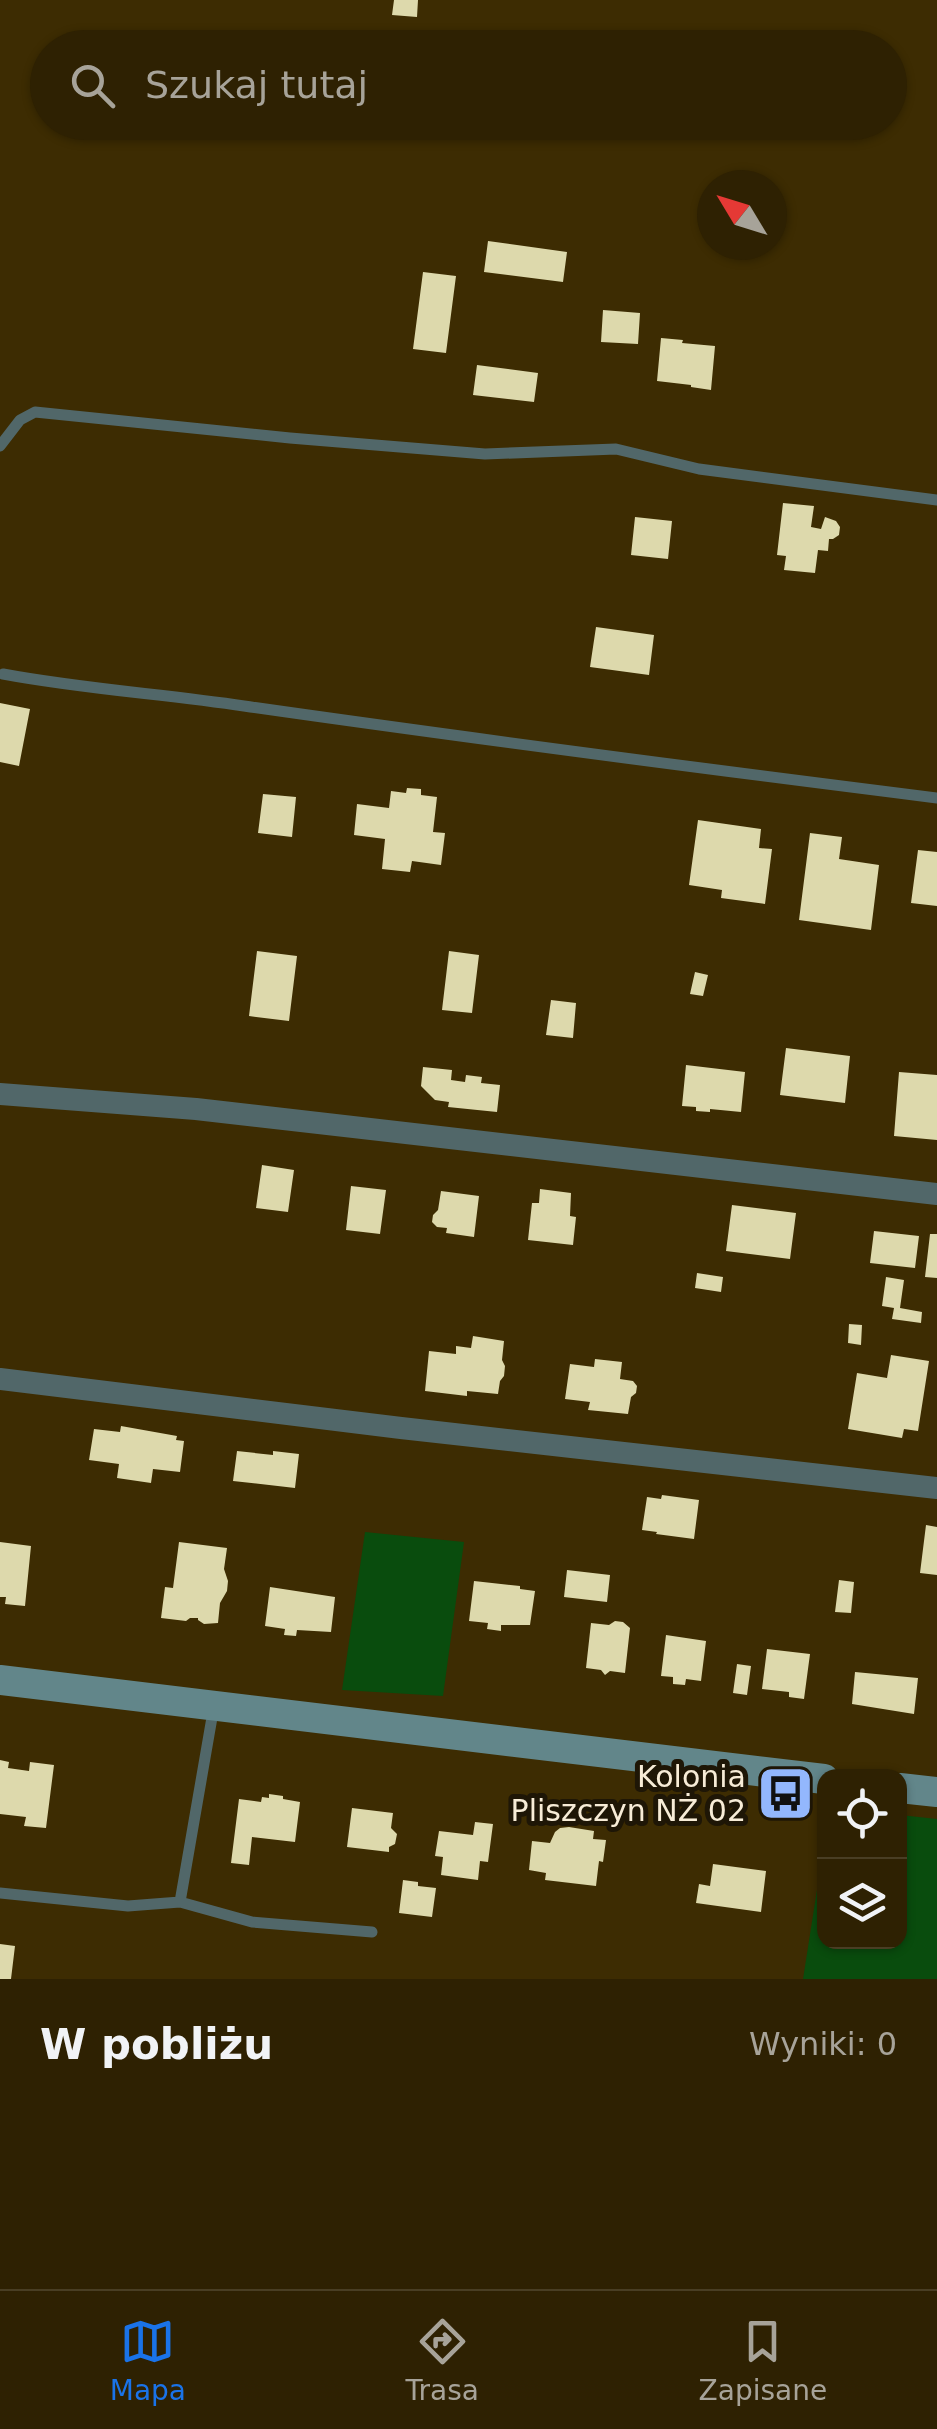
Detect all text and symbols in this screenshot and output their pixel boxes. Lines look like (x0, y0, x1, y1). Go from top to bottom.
search box (30, 30, 907, 140)
icon: search (65, 58, 120, 113)
text: Szukaj tutaj (145, 63, 368, 107)
north arrow (697, 170, 787, 260)
place label: Kolonia Pliszczyn NŻ 02 (511, 1759, 746, 1828)
bus stop icon: Kolonia Pliszczyn NŻ 02 (755, 1764, 815, 1824)
map controls (817, 1769, 907, 1949)
button: locate (817, 1769, 907, 1859)
button: layers (817, 1859, 907, 1949)
text: W pobliżu (40, 2020, 273, 2069)
text: Wyniki: 0 (749, 2025, 897, 2063)
tab: Mapa (110, 2314, 186, 2407)
tab: Trasa (406, 2314, 479, 2407)
tab: Zapisane (699, 2314, 827, 2407)

